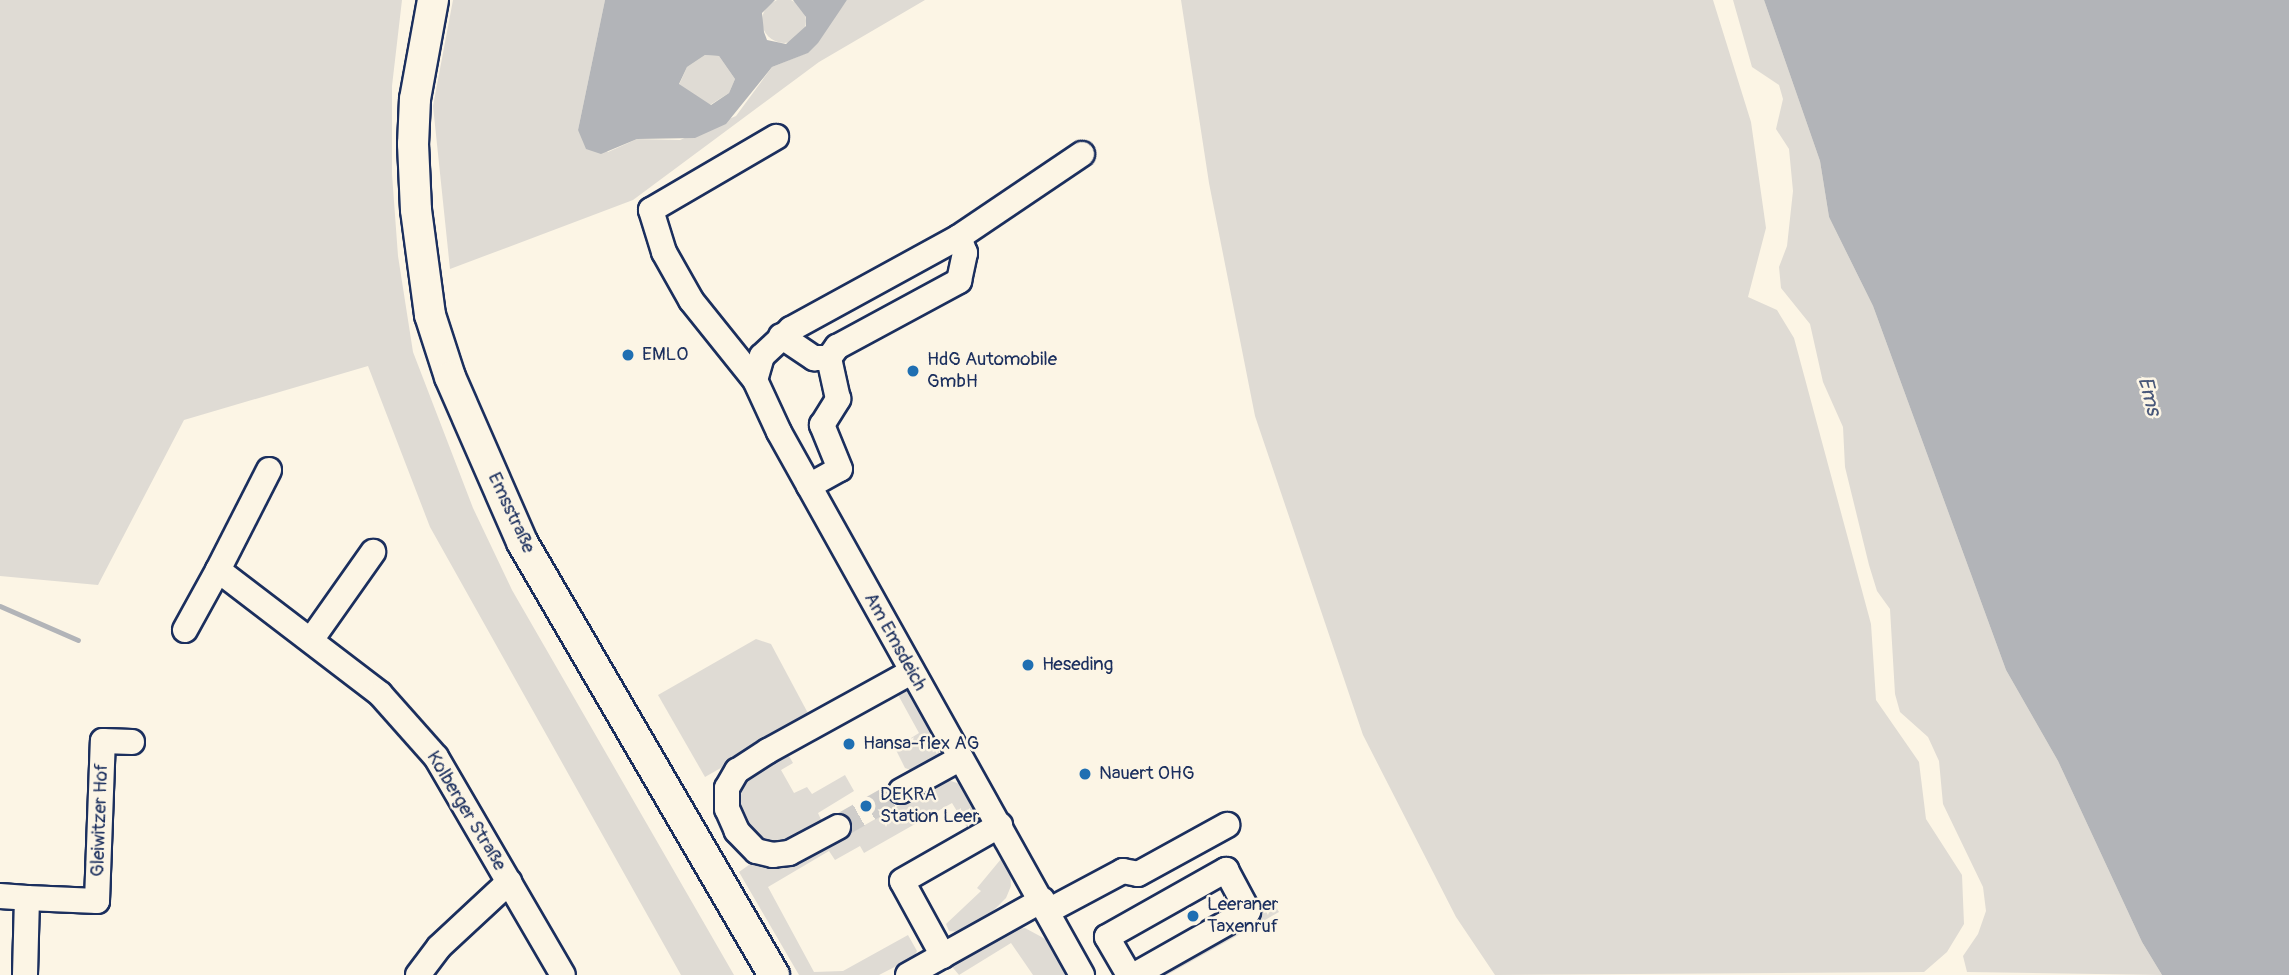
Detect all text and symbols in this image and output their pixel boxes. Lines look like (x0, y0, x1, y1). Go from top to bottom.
place label: EMLO (642, 344, 688, 366)
marker: EMLO (620, 347, 636, 363)
place label: HdG Automobile GmbH (927, 349, 1057, 393)
marker: HdG Automobile GmbH (905, 363, 921, 379)
water label: Ems (2132, 374, 2166, 418)
street label: Emsstraße (482, 469, 540, 557)
street label: Am Emsdeich (859, 589, 931, 695)
place label: Heseding (1042, 654, 1113, 676)
marker: Heseding (1020, 657, 1036, 673)
place label: Hansa-flex AG (863, 733, 979, 755)
marker: Hansa-flex AG (841, 736, 857, 752)
street label: Kolberger Straße (421, 747, 511, 875)
street label: Gleiwitzer Hof (87, 763, 113, 877)
place label: Nauert OHG (1099, 763, 1194, 785)
marker: Nauert OHG (1077, 766, 1093, 782)
place label: DEKRA Station Leer (880, 784, 979, 828)
marker: DEKRA Station Leer (858, 798, 874, 814)
place label: Leeraner Taxenruf (1207, 894, 1279, 938)
marker: Leeraner Taxenruf (1185, 908, 1201, 924)

